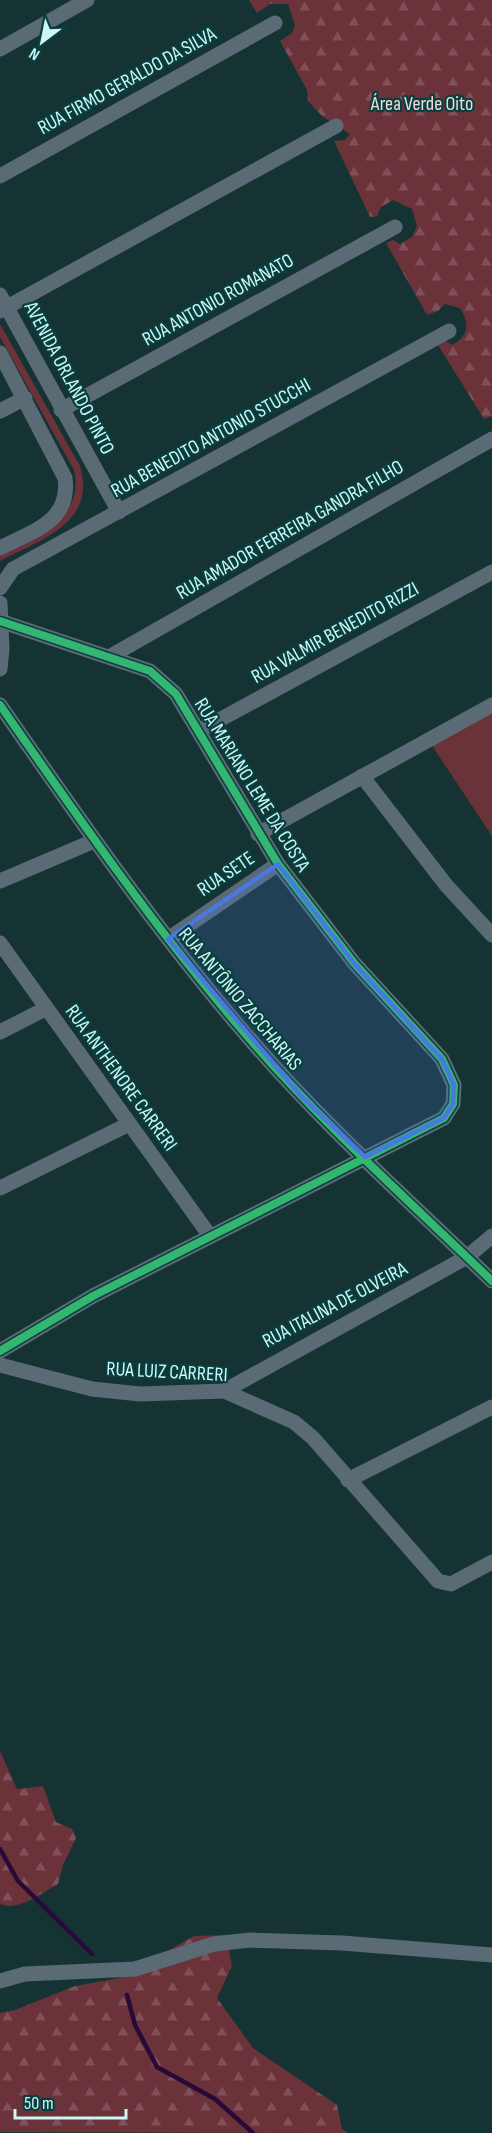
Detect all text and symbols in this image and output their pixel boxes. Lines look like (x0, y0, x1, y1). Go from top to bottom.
north arrow (12, 12, 72, 72)
street label: RUA FIRMO GERALDO DA SILVA (34, 22, 221, 140)
text: N (26, 43, 44, 64)
park label: Área Verde Oito (370, 92, 473, 116)
street label: RUA ANTONIO ROMANATO (138, 248, 298, 352)
street label: AVENIDA ORLANDO PINTO (18, 297, 119, 458)
street label: RUA BENEDITO ANTONIO STUCCHI (107, 373, 315, 503)
street label: RUA AMADOR FERREIRA GANDRA FILHO (172, 455, 408, 605)
street label: RUA VALMIR BENEDITO RIZZI (247, 577, 423, 689)
street label: RUA MARIANO LEME DA COSTA (189, 694, 315, 877)
street label: RUA SETE (193, 846, 259, 902)
street label: RUA ANTÔNIO ZACCHARIAS (173, 923, 307, 1075)
street label: RUA ANTHENORE CARRERI (60, 1000, 182, 1156)
street label: RUA ITALINA DE OLVEIRA (259, 1257, 412, 1353)
street label: RUA LUIZ CARRERI (106, 1357, 228, 1387)
scale bar (15, 2082, 126, 2120)
text: 50 m (24, 2093, 54, 2114)

